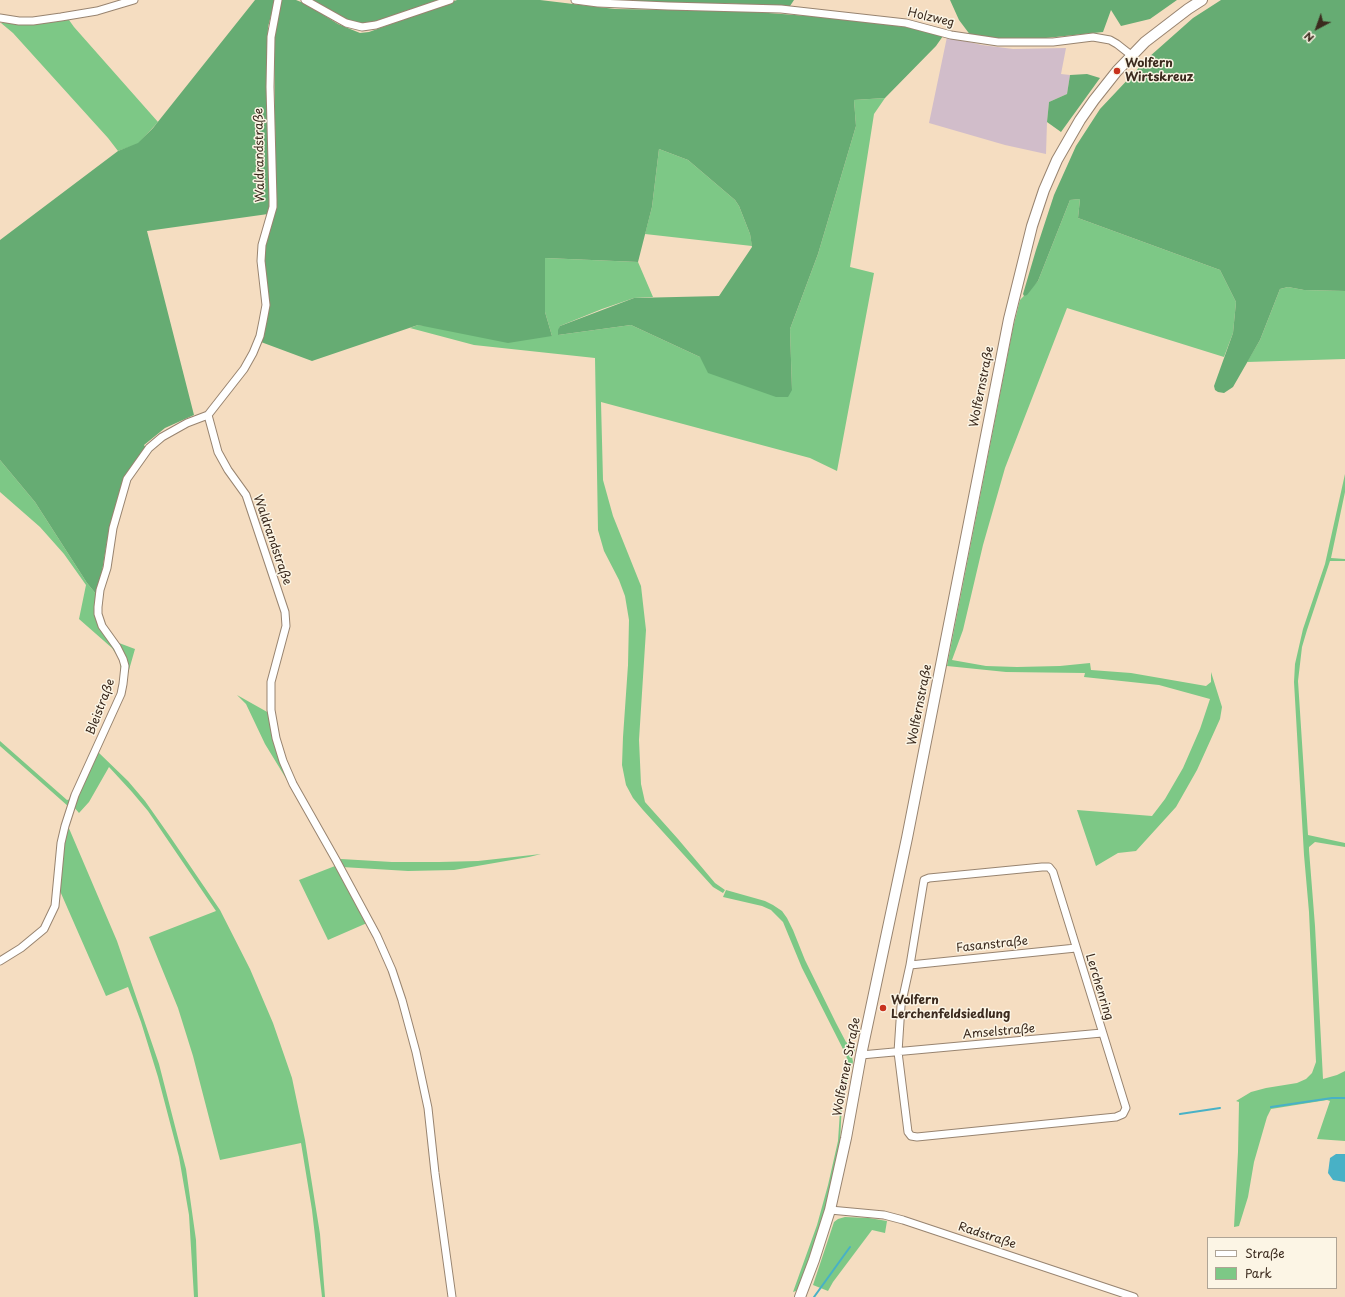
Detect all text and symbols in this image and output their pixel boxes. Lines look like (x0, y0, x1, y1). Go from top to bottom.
street label: Holzweg (906, 6, 956, 30)
north arrow (1297, 8, 1337, 48)
text: N (1300, 28, 1318, 47)
place label: Wolfern Wirtskreuz (1125, 57, 1193, 85)
marker: Wolfern Wirtskreuz (1112, 66, 1122, 76)
street label: Waldrandstraße (252, 108, 268, 202)
street label: Wolfernstraße (967, 345, 997, 429)
street label: Waldrandstraße (250, 493, 294, 587)
street label: Wolfernstraße (905, 663, 935, 747)
street label: Bleistraße (84, 677, 118, 737)
street label: Fasanstraße (955, 934, 1029, 956)
street label: Lerchenring (1082, 952, 1116, 1022)
place label: Wolfern Lerchenfeldsiedlung (891, 994, 1010, 1022)
marker: Wolfern Lerchenfeldsiedlung (878, 1003, 888, 1013)
street label: Wolferner Straße (830, 1016, 864, 1118)
street label: Amselstraße (962, 1022, 1036, 1042)
street label: Radstraße (956, 1220, 1018, 1252)
legend (1207, 1237, 1337, 1289)
text: Straße (1245, 1244, 1285, 1262)
text: Park (1245, 1264, 1272, 1282)

